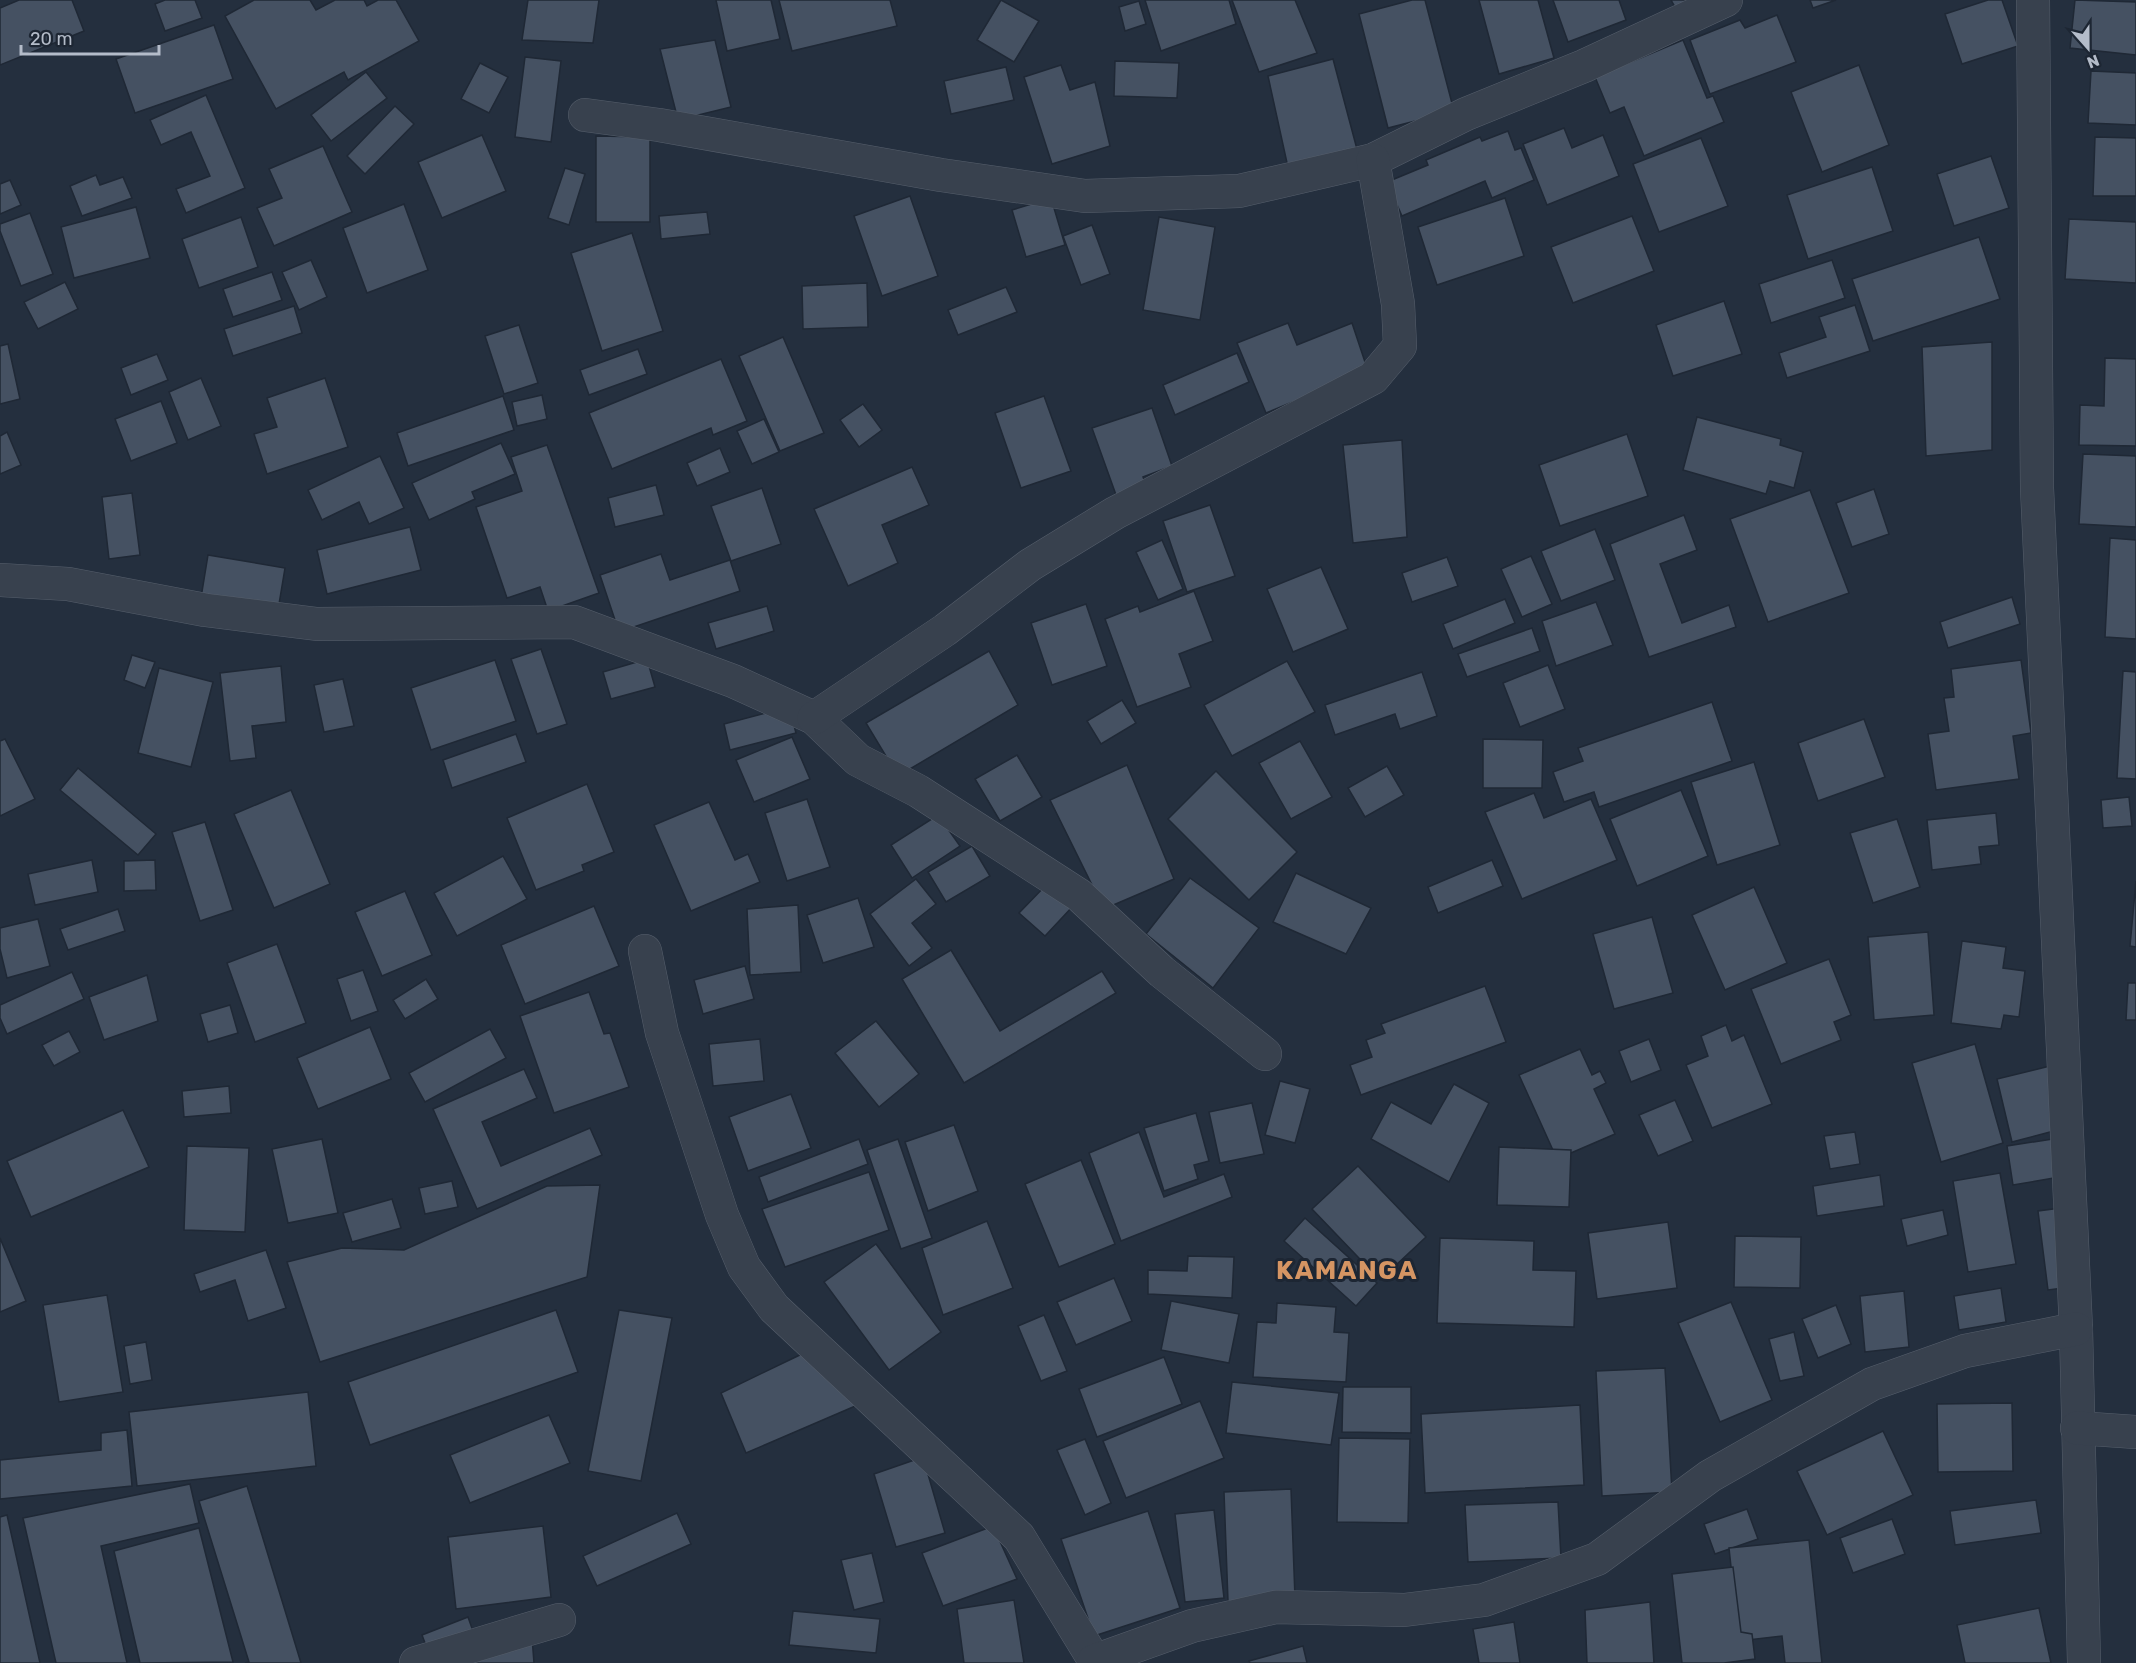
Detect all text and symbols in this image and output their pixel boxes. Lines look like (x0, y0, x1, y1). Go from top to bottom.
scale bar (21, 18, 159, 56)
north arrow (2058, 18, 2118, 78)
text: 20 m (30, 28, 72, 50)
text: N (2084, 51, 2102, 72)
district label: KAMANGA (1276, 1255, 1418, 1286)

